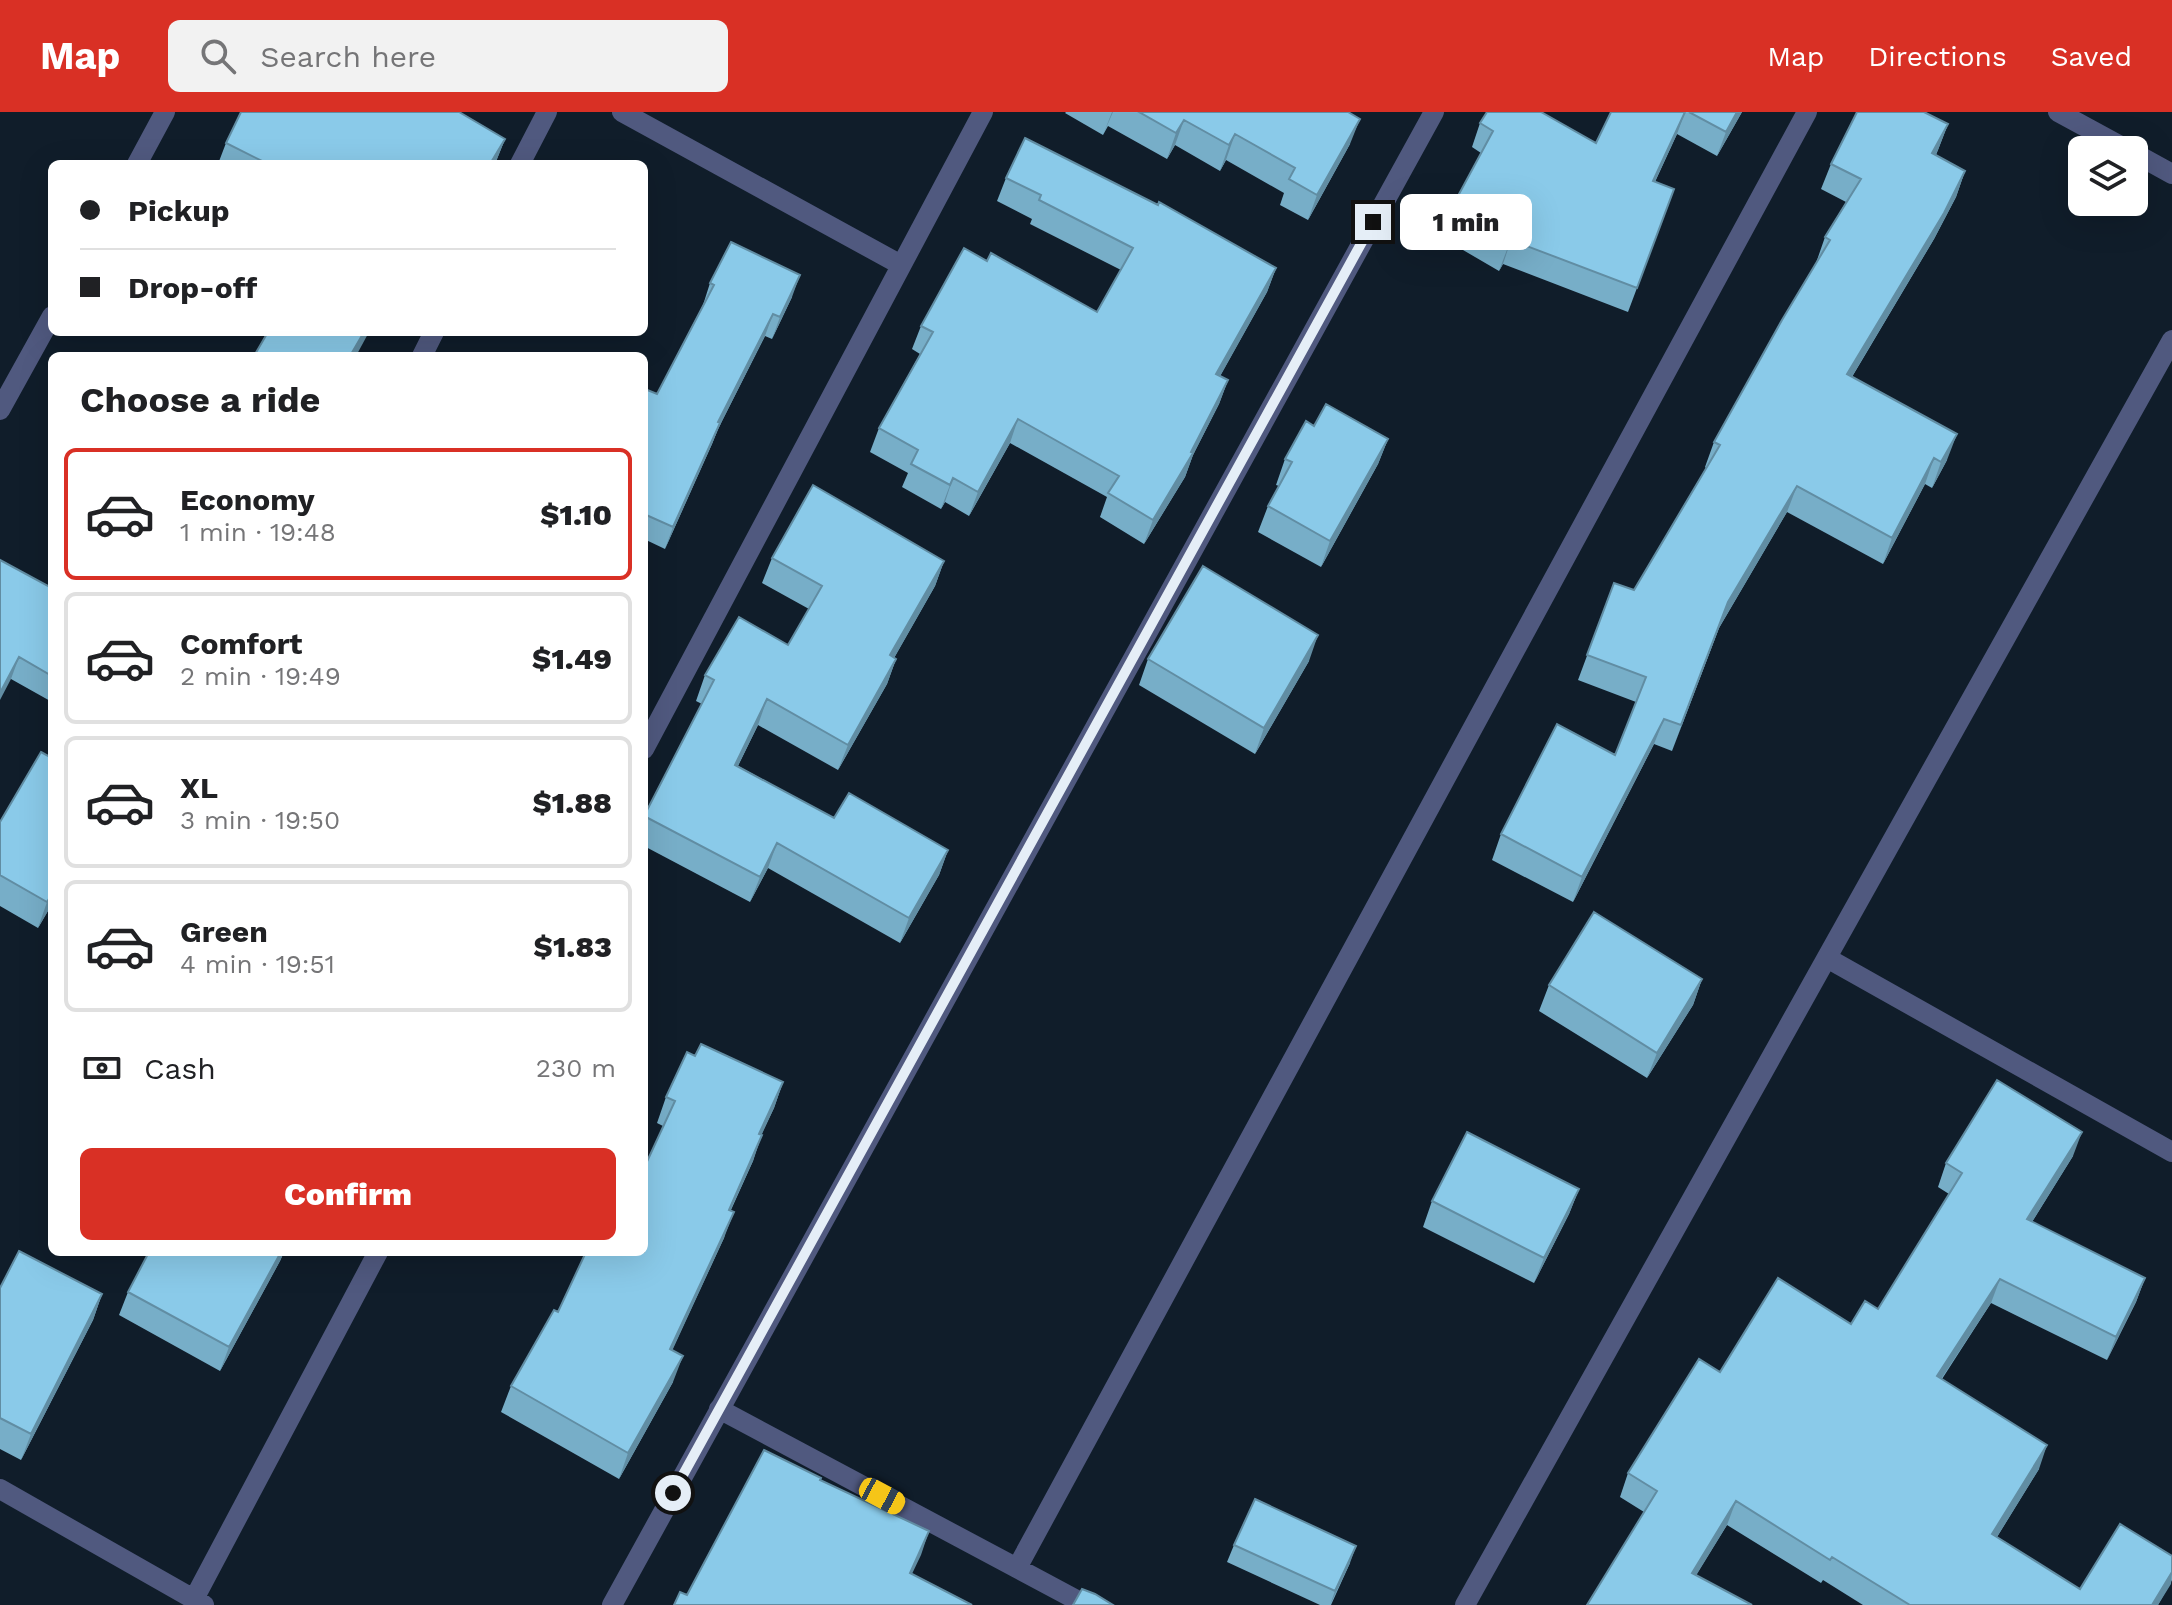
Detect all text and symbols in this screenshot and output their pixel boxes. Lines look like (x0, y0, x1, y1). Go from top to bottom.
search box (168, 20, 728, 92)
text: Map (40, 34, 120, 78)
icon: search (196, 34, 240, 78)
text: Search here (260, 39, 436, 74)
text: Map (1767, 40, 1824, 73)
text: Directions (1868, 40, 2007, 73)
text: Saved (2051, 40, 2132, 73)
map controls (2068, 136, 2148, 216)
button: layers (2068, 136, 2148, 216)
text: Pickup (128, 193, 230, 228)
callout: 1 min (1401, 194, 1533, 250)
route end (1355, 204, 1391, 240)
text: 1 min (1433, 207, 1499, 237)
text: Drop-off (128, 270, 257, 305)
text: Choose a ride (80, 379, 320, 421)
icon: car (84, 478, 156, 550)
text: Economy (180, 482, 315, 517)
text: $1.10 (540, 497, 612, 532)
text: 1 min · 19:48 (180, 517, 336, 547)
icon: car (84, 622, 156, 694)
text: Comfort (180, 626, 302, 661)
text: $1.49 (532, 641, 612, 676)
text: 2 min · 19:49 (180, 661, 341, 691)
icon: car (84, 766, 156, 838)
text: XL (180, 770, 218, 805)
text: $1.88 (532, 785, 612, 820)
text: 3 min · 19:50 (180, 805, 340, 835)
icon: car (84, 910, 156, 982)
text: Green (180, 914, 268, 949)
text: $1.83 (534, 929, 612, 964)
text: 4 min · 19:51 (180, 949, 335, 979)
icon: cash (80, 1046, 124, 1090)
text: Cash (144, 1051, 216, 1086)
text: 230 m (536, 1053, 616, 1083)
button: Confirm (80, 1148, 616, 1240)
car (855, 1474, 909, 1518)
route start (655, 1475, 691, 1511)

